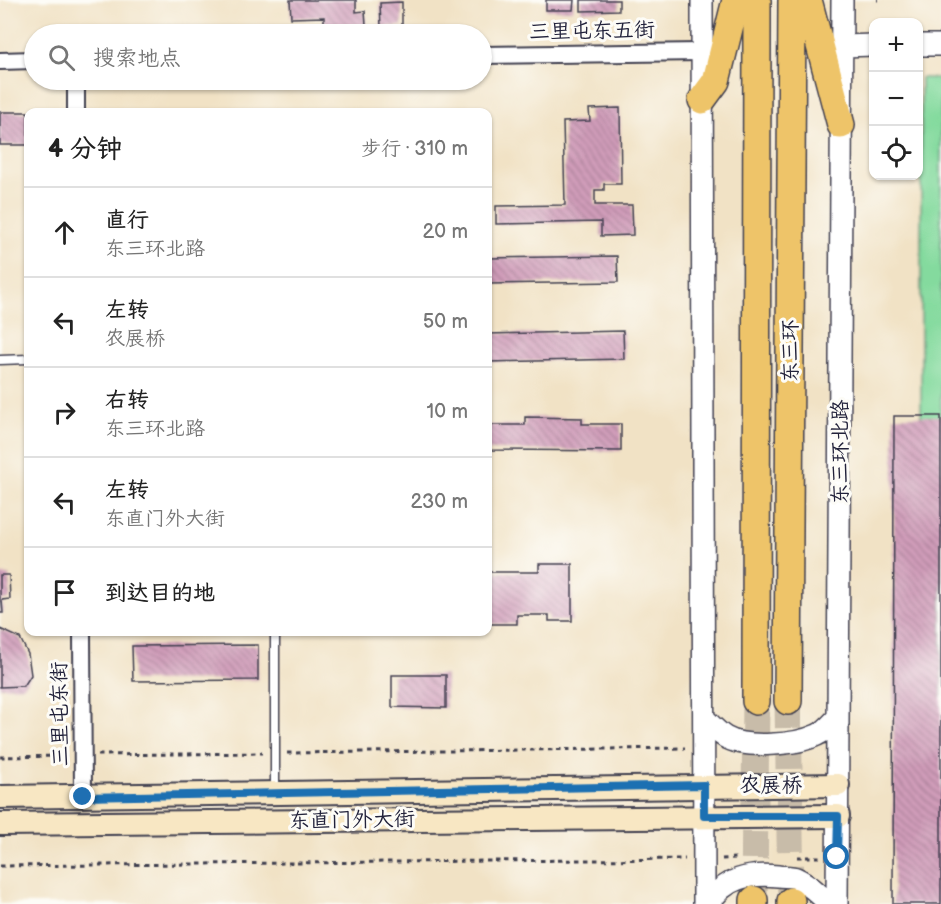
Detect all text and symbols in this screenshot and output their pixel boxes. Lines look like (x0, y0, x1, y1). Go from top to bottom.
street label: 三里屯东五街 (529, 17, 655, 45)
map controls (869, 18, 923, 180)
button: + (869, 18, 923, 72)
search box (24, 24, 492, 90)
icon: search (45, 41, 78, 74)
text: 搜索地点 (93, 45, 181, 72)
button: − (869, 72, 923, 126)
button: locate (869, 126, 923, 180)
text: 4 分钟 (48, 134, 122, 165)
text: 步行 · 310 m (361, 137, 468, 161)
text: 直行 (105, 207, 149, 234)
icon: ahead (48, 216, 81, 249)
text: 20 m (423, 220, 468, 244)
text: 东三环北路 (105, 237, 205, 261)
text: 左转 (105, 297, 149, 324)
icon: left (48, 306, 81, 339)
text: 50 m (423, 310, 468, 334)
street label: 东三环 (778, 320, 803, 383)
text: 农展桥 (105, 327, 165, 351)
text: 右转 (105, 387, 149, 414)
icon: right (48, 396, 81, 429)
text: 10 m (427, 400, 468, 424)
street label: 东三环北路 (828, 400, 853, 505)
text: 东三环北路 (105, 417, 205, 441)
text: 左转 (105, 477, 149, 504)
icon: left (48, 486, 81, 519)
text: 230 m (411, 490, 468, 514)
text: 东直门外大街 (105, 507, 225, 531)
icon: arrive (48, 576, 81, 609)
text: 到达目的地 (105, 580, 215, 607)
street label: 三里屯东街 (47, 661, 73, 767)
street label: 农展桥 (740, 773, 803, 798)
route end (69, 783, 95, 809)
street label: 东直门外大街 (289, 806, 415, 834)
route start (823, 843, 849, 869)

